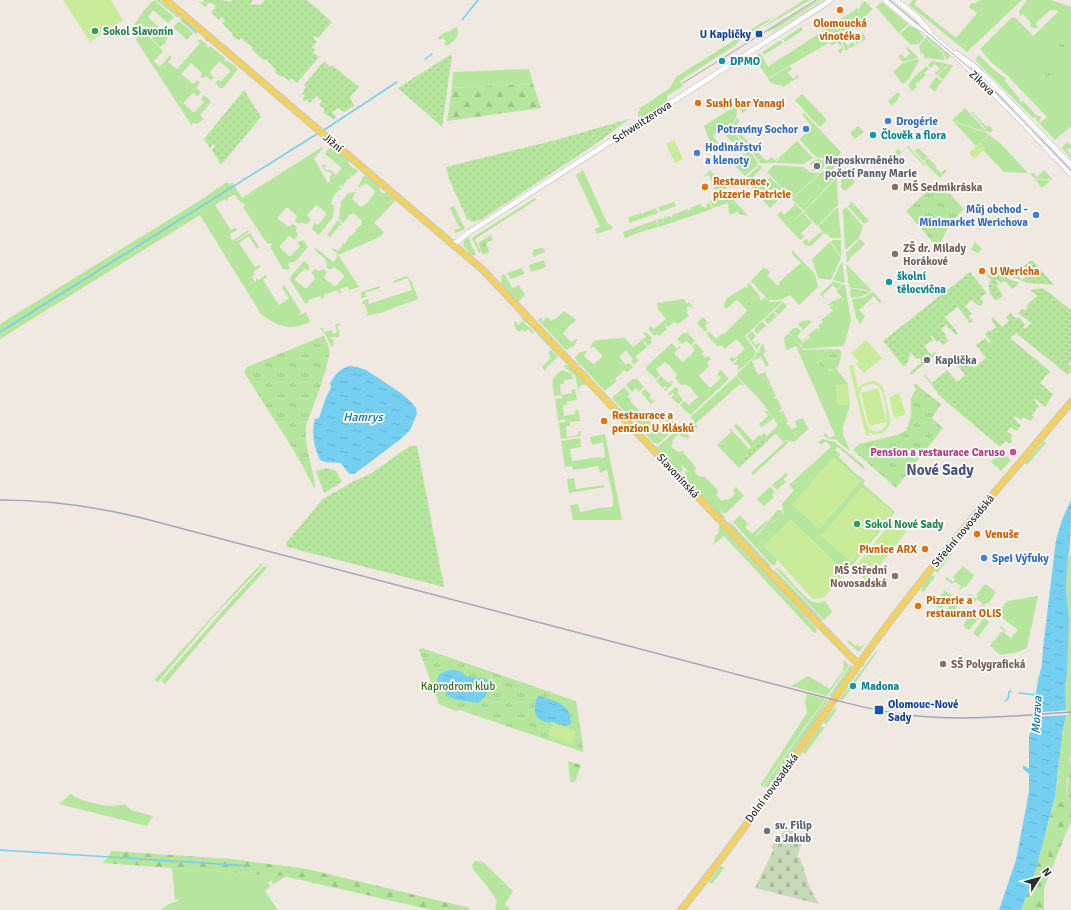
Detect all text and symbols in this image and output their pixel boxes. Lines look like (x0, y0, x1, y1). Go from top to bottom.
marker: Olomoucká vinotéka (835, 5, 845, 15)
place label: Olomoucká vinotéka (813, 17, 867, 43)
place label: Sokol Slavonín (103, 25, 173, 38)
marker: Sokol Slavonín (90, 26, 100, 36)
place label: U Kapličky (700, 28, 752, 41)
marker: U Kapličky (754, 29, 764, 39)
place label: DPMO (730, 55, 760, 68)
marker: DPMO (717, 56, 727, 66)
street label: Zikova (966, 68, 998, 99)
place label: Sushi bar Yanagi (706, 97, 785, 110)
street label: Schweitzerova (610, 98, 674, 146)
marker: Sushi bar Yanagi (693, 98, 703, 108)
place label: Drogérie (896, 115, 939, 128)
marker: Drogérie (883, 116, 893, 126)
place label: Potraviny Sochor (717, 123, 799, 136)
marker: Potraviny Sochor (801, 124, 811, 134)
place label: Člověk a flora (881, 127, 947, 142)
marker: Člověk a flora (868, 130, 878, 140)
street label: Jižní (320, 131, 346, 155)
place label: Hodinářství a klenoty (705, 141, 762, 167)
marker: Hodinářství a klenoty (692, 148, 702, 158)
place label: Neposkvrněného početí Panny Marie (825, 154, 917, 180)
marker: Neposkvrněného početí Panny Marie (812, 161, 822, 171)
place label: Restaurace, pizzerie Patricie (713, 175, 792, 201)
place label: MŠ Sedmikráska (903, 179, 983, 194)
marker: Restaurace, pizzerie Patricie (700, 182, 710, 192)
marker: MŠ Sedmikráska (890, 182, 900, 192)
place label: Můj obchod - Minimarket Werichova (919, 203, 1028, 229)
marker: Můj obchod - Minimarket Werichova (1031, 210, 1041, 220)
place label: ZŠ dr. Milady Horákové (903, 240, 966, 268)
marker: ZŠ dr. Milady Horákové (890, 249, 900, 259)
place label: U Wericha (990, 265, 1040, 278)
marker: U Wericha (977, 266, 987, 276)
place label: školní tělocvična (896, 270, 946, 296)
marker: školní tělocvična (884, 277, 894, 287)
place label: Kaplička (935, 354, 977, 367)
marker: Kaplička (922, 355, 932, 365)
place label: Restaurace a penzion U Klásků (612, 409, 694, 435)
water label: Hamrys (343, 410, 384, 425)
marker: Restaurace a penzion U Klásků (599, 416, 609, 426)
place label: Pension a restaurace Caruso (870, 446, 1005, 459)
marker: Pension a restaurace Caruso (1008, 447, 1018, 457)
street label: Slavonínská (654, 451, 702, 501)
district label: Nové Sady (906, 461, 974, 479)
street label: Střední novosadská (929, 492, 997, 570)
place label: Sokol Nové Sady (865, 518, 944, 531)
marker: Sokol Nové Sady (852, 519, 862, 529)
place label: Venuše (985, 528, 1020, 541)
marker: Venuše (972, 529, 982, 539)
place label: Pivnice ARX (859, 543, 917, 556)
marker: Pivnice ARX (920, 544, 930, 554)
place label: Spei Výfuky (992, 552, 1049, 565)
marker: Spei Výfuky (979, 553, 989, 563)
place label: MŠ Střední Novosadská (830, 562, 888, 590)
marker: MŠ Střední Novosadská (890, 571, 900, 581)
place label: Pizzerie a restaurant OLIS (926, 594, 1001, 620)
marker: Pizzerie a restaurant OLIS (913, 601, 923, 611)
place label: SŠ Polygrafická (951, 656, 1026, 671)
marker: SŠ Polygrafická (938, 659, 948, 669)
park label: Kaprodrom klub (421, 680, 495, 693)
place label: Madona (861, 680, 899, 693)
marker: Madona (848, 681, 858, 691)
water label: Morava (1029, 695, 1046, 734)
place label: Olomouc-Nové Sady (888, 698, 959, 724)
marker: Olomouc-Nové Sady (873, 704, 885, 716)
street label: Dolní novosadská (743, 751, 802, 825)
place label: sv. Filip a Jakub (775, 819, 812, 845)
marker: sv. Filip a Jakub (762, 826, 772, 836)
north arrow (1019, 858, 1059, 898)
text: N (1039, 865, 1054, 879)

